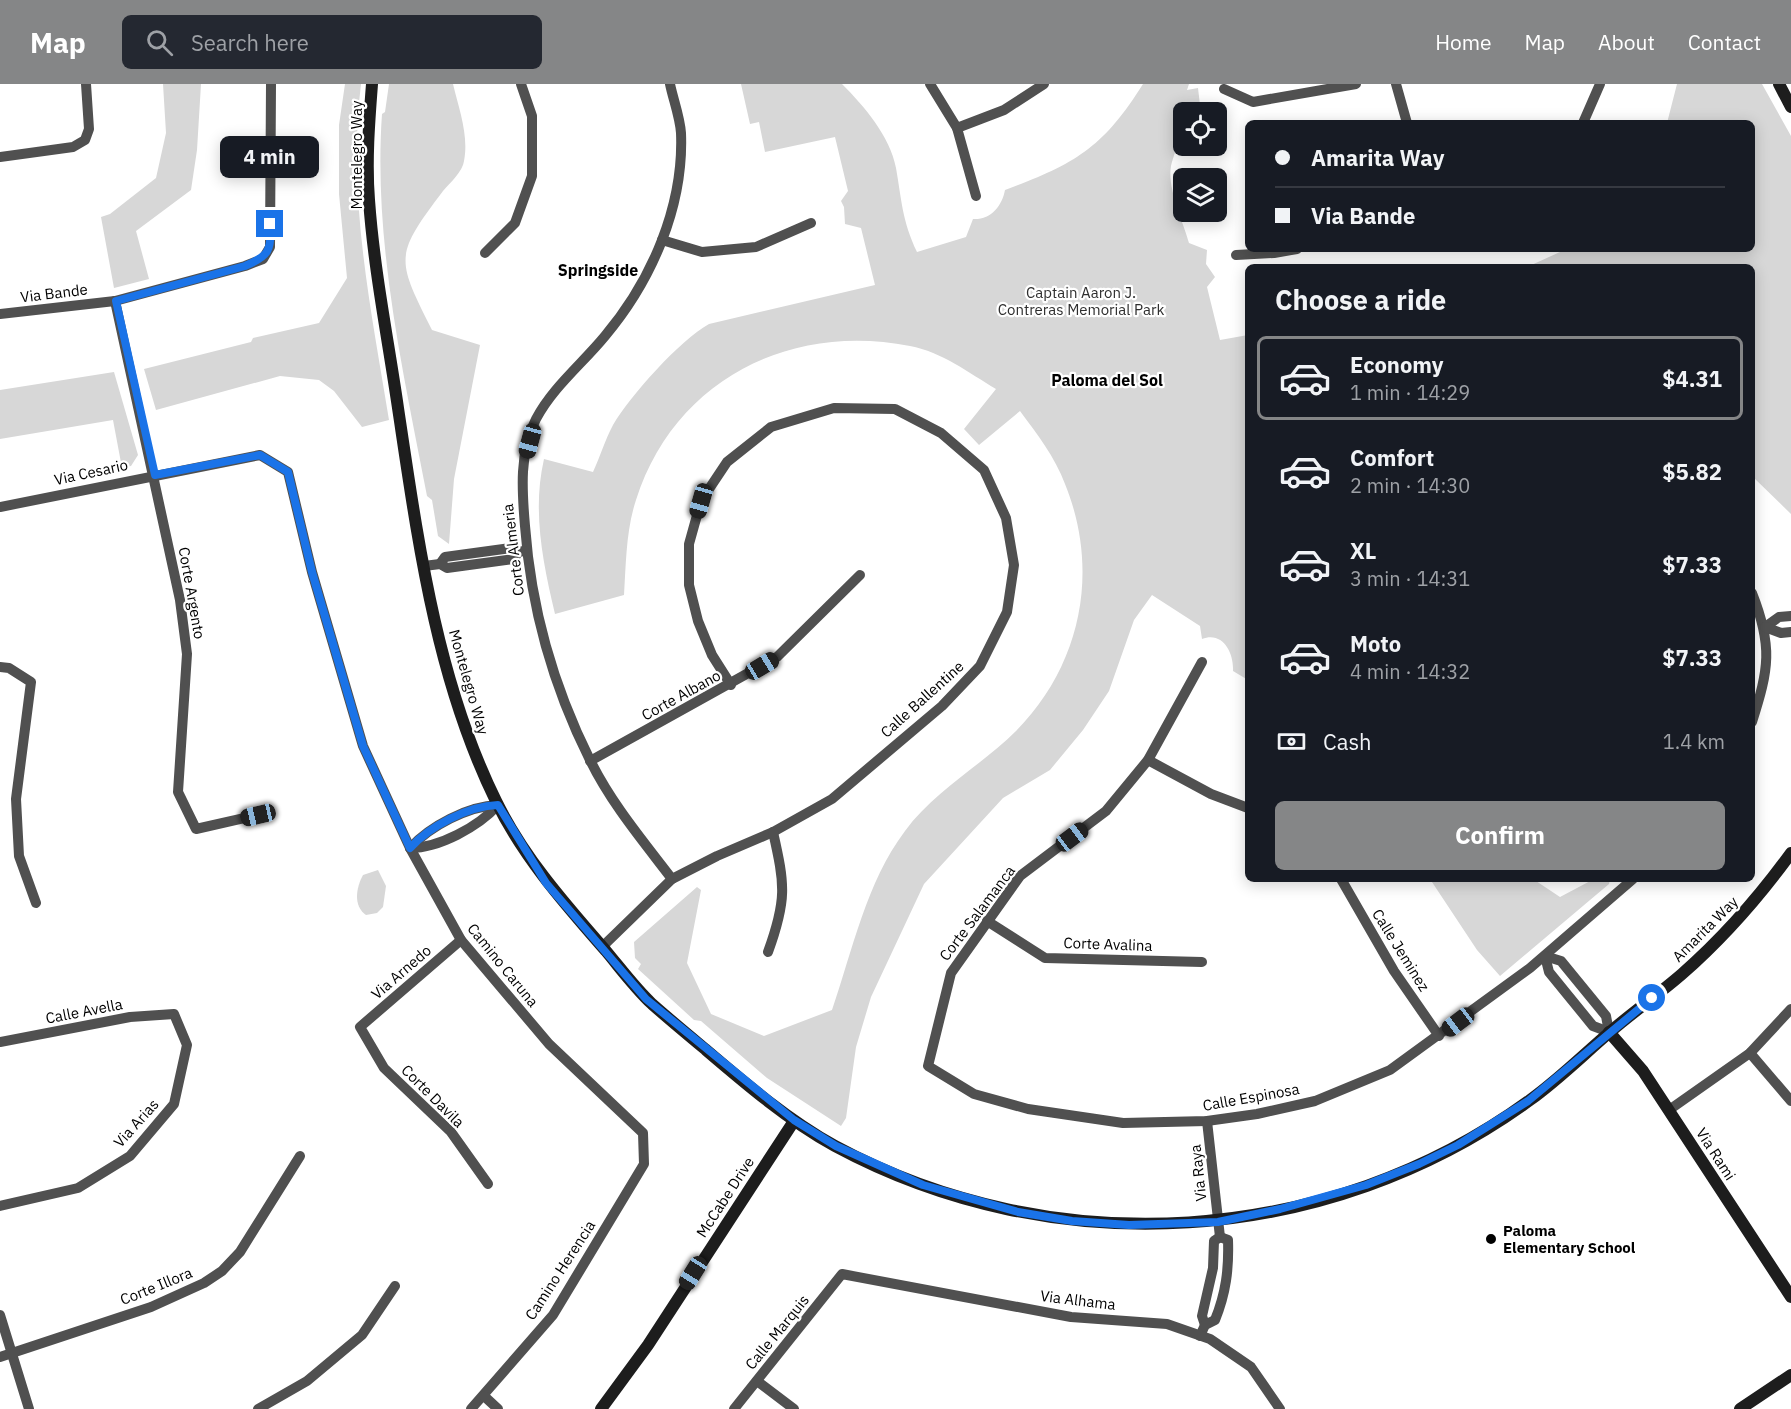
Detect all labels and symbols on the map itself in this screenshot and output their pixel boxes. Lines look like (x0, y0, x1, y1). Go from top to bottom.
street label: Montelegro Way (347, 100, 366, 209)
callout: 4 min (220, 137, 320, 179)
route end (256, 210, 283, 237)
district label: Springside (558, 260, 638, 280)
street label: Via Bande (19, 279, 89, 307)
park label: Captain Aaron J. Contreras Memorial Park (998, 283, 1164, 319)
district label: Paloma del Sol (1051, 370, 1163, 390)
car (517, 421, 543, 461)
street label: Via Cesario (52, 455, 130, 489)
car (687, 481, 715, 521)
street label: Corte Almeria (498, 503, 528, 597)
street label: Corte Argento (175, 545, 209, 641)
street label: Montelegro Way (445, 627, 493, 737)
car (742, 649, 782, 683)
street label: Calle Ballentine (876, 657, 968, 741)
street label: Corte Albano (638, 665, 724, 725)
car (238, 802, 278, 828)
car (1052, 819, 1092, 855)
street label: Corte Salamanca (935, 862, 1019, 964)
street label: Amarita Way (1668, 892, 1742, 966)
street label: Calle Jeminez (1368, 905, 1434, 995)
street label: Camino Caruna (463, 919, 543, 1011)
street label: Corte Avalina (1063, 933, 1153, 955)
street label: Via Arnedo (367, 941, 435, 1003)
route start (1638, 984, 1665, 1011)
street label: Calle Avella (44, 994, 124, 1028)
car (1438, 1004, 1478, 1040)
street label: Corte Davila (397, 1060, 469, 1132)
street label: Calle Espinosa (1201, 1079, 1301, 1115)
street label: Via Arias (109, 1095, 163, 1151)
street label: Via Rami (1692, 1124, 1740, 1184)
street label: Via Raya (1186, 1144, 1210, 1202)
street label: McCabe Drive (692, 1153, 758, 1241)
street label: Camino Herencia (521, 1217, 599, 1323)
place label: Paloma Elementary School (1503, 1221, 1636, 1257)
marker: Paloma Elementary School (1484, 1232, 1498, 1246)
car (676, 1253, 710, 1293)
street label: Corte Illora (117, 1263, 195, 1309)
street label: Via Alhama (1039, 1286, 1117, 1314)
street label: Calle Marquis (741, 1291, 813, 1373)

